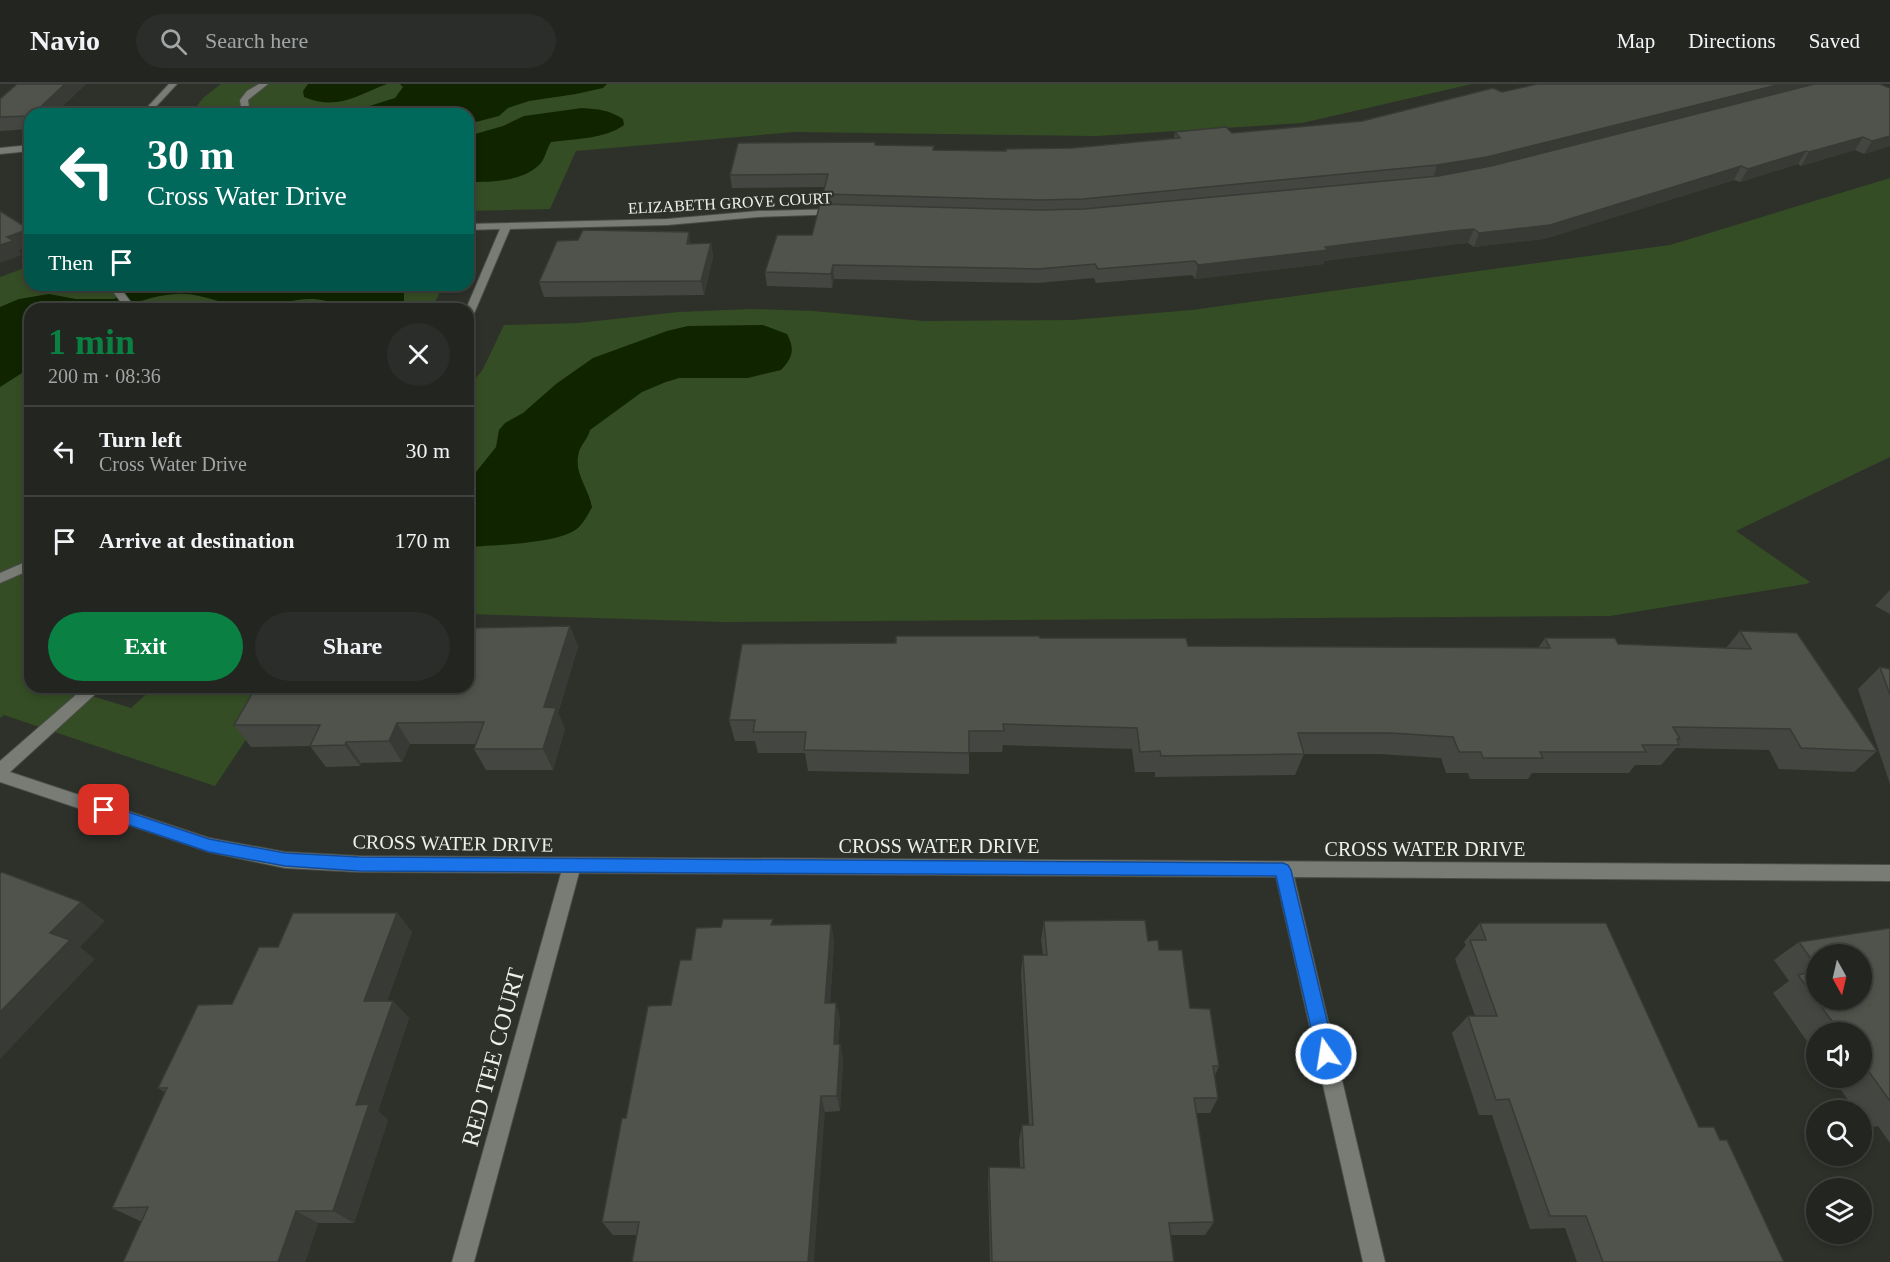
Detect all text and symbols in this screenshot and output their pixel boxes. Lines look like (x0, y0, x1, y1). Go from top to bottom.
search box (136, 14, 556, 68)
text: Navio (30, 25, 100, 56)
icon: search (157, 25, 190, 58)
text: Search here (205, 28, 308, 53)
text: Map (1617, 29, 1655, 53)
text: Directions (1688, 29, 1776, 53)
text: Saved (1809, 29, 1860, 53)
icon: left (48, 132, 126, 210)
text: 30 m (147, 132, 235, 178)
text: Cross Water Drive (147, 181, 347, 211)
street label: ELIZABETH GROVE COURT (628, 189, 833, 217)
icon: arrive (105, 246, 138, 279)
text: Then (48, 250, 93, 275)
text: 1 min (48, 322, 135, 362)
button: close (387, 323, 450, 386)
text: 200 m · 08:36 (48, 365, 161, 387)
text: Turn left (99, 427, 182, 452)
icon: left (48, 435, 81, 468)
text: 30 m (405, 438, 450, 463)
text: Cross Water Drive (99, 453, 247, 475)
icon: arrive (48, 525, 81, 558)
text: Arrive at destination (99, 528, 295, 553)
text: 170 m (394, 528, 450, 553)
button: Exit (48, 612, 243, 681)
button: Share (255, 612, 450, 681)
pin (78, 784, 129, 835)
icon: arrive (87, 793, 120, 826)
street label: CROSS WATER DRIVE (352, 830, 554, 856)
street label: CROSS WATER DRIVE (839, 835, 1039, 857)
street label: CROSS WATER DRIVE (1325, 838, 1525, 860)
north arrow (1806, 944, 1872, 1010)
map controls (1806, 944, 1872, 1244)
street label: RED TEE COURT (457, 965, 529, 1149)
position arrow (1294, 1022, 1358, 1086)
button: sound (1806, 1022, 1872, 1088)
button: search (1806, 1100, 1872, 1166)
button: layers (1806, 1178, 1872, 1244)

